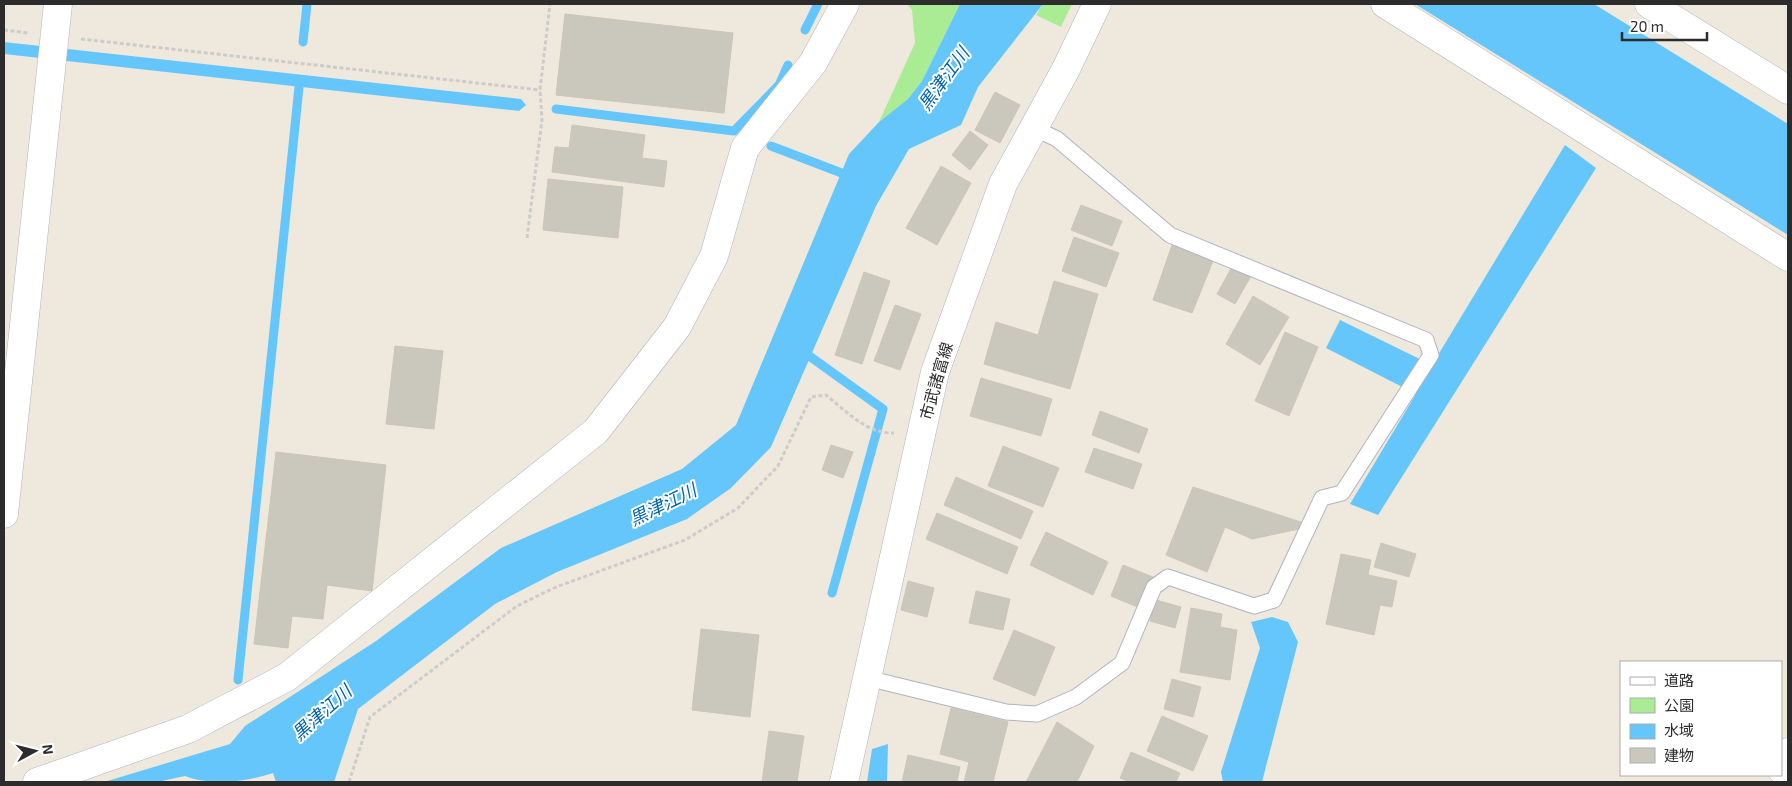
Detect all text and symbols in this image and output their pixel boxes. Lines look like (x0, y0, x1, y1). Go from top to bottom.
scale bar (1622, 10, 1707, 42)
text: 20 m (1630, 17, 1664, 35)
water label: 黒津江川 (913, 41, 974, 114)
street label: 市武諸富線 (915, 340, 956, 422)
water label: 黒津江川 (625, 478, 702, 530)
legend (1620, 661, 1782, 776)
text: 道路 (1664, 671, 1694, 689)
water label: 黒津江川 (287, 679, 357, 745)
text: 公園 (1664, 696, 1694, 714)
text: 水域 (1664, 721, 1694, 739)
north arrow (10, 726, 60, 776)
text: N (39, 743, 57, 755)
text: 建物 (1664, 746, 1694, 764)

